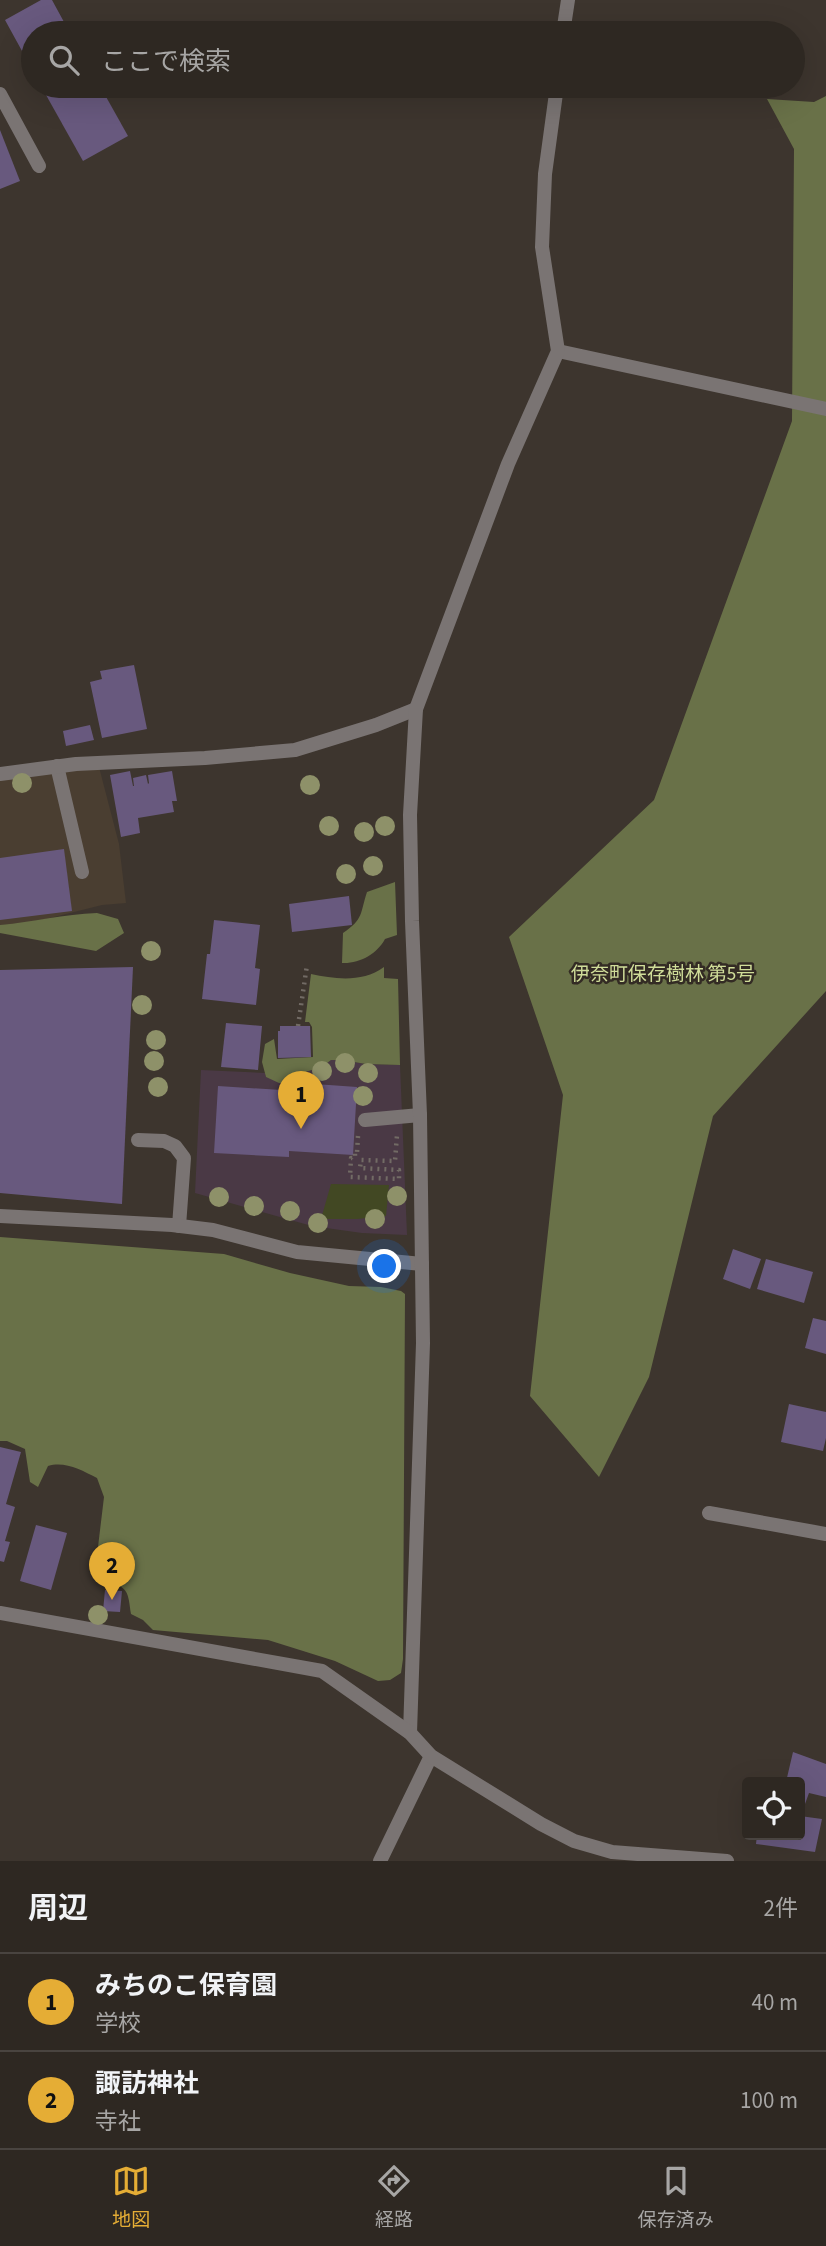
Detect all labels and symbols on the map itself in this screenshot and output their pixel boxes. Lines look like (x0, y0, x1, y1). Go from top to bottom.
park label: 伊奈町保存樹林 第5号 (571, 961, 755, 988)
pin: 1 (278, 1071, 324, 1129)
your location (367, 1249, 401, 1283)
pin: 2 (89, 1542, 135, 1600)

